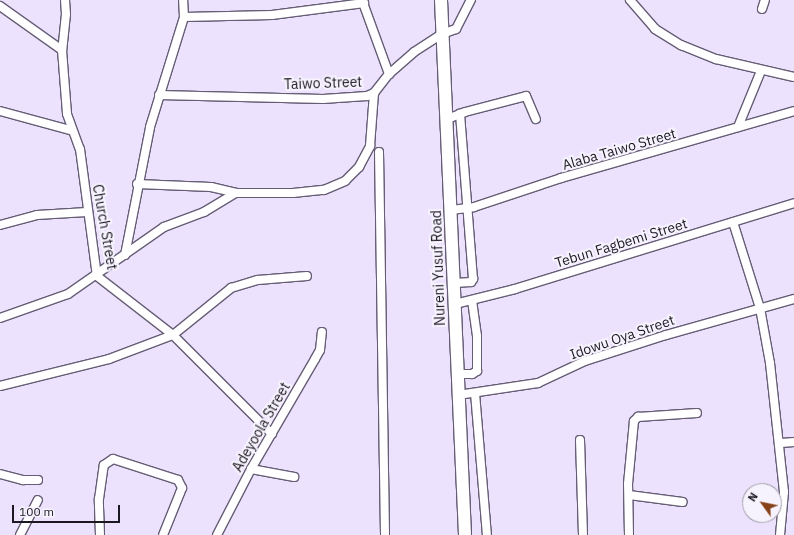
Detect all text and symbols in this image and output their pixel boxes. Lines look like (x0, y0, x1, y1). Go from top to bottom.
street label: Taiwo Street (284, 73, 362, 93)
street label: Alaba Taiwo Street (560, 125, 678, 173)
street label: Church Street (89, 183, 121, 271)
street label: Nureni Yusuf Road (428, 210, 448, 326)
street label: Tebun Fagbemi Street (553, 215, 689, 271)
street label: Idowu Oya Street (568, 311, 676, 363)
street label: Adeyoola Street (229, 379, 293, 475)
north arrow (742, 483, 782, 523)
text: N (745, 490, 761, 504)
scale bar (14, 497, 122, 523)
text: 100 m (19, 504, 54, 519)

